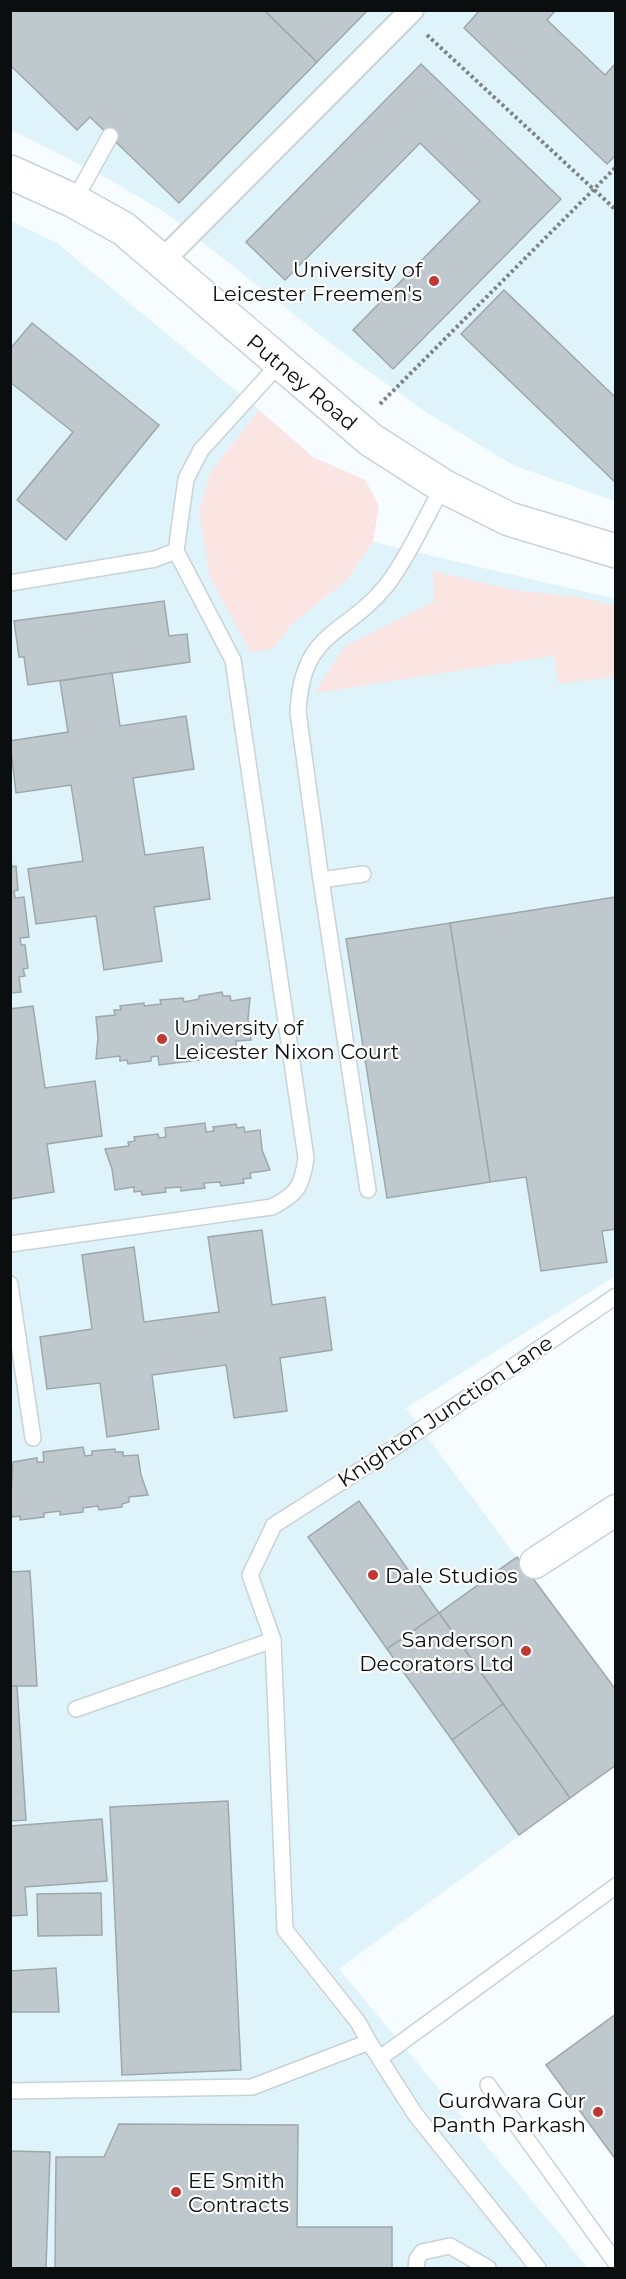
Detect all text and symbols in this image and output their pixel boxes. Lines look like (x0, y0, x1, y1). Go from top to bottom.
place label: University of Leicester Freemen's (212, 257, 423, 306)
marker: University of Leicester Freemen's (427, 274, 441, 288)
street label: Putney Road (242, 329, 362, 435)
place label: University of Leicester Nixon Court (174, 1015, 399, 1064)
marker: University of Leicester Nixon Court (155, 1032, 169, 1046)
street label: Knighton Junction Lane (333, 1330, 557, 1492)
place label: Dale Studios (385, 1563, 517, 1588)
marker: Dale Studios (366, 1568, 380, 1582)
place label: Sanderson Decorators Ltd (359, 1627, 514, 1676)
marker: Sanderson Decorators Ltd (519, 1644, 533, 1658)
place label: Gurdwara Gur Panth Parkash (432, 2088, 586, 2137)
marker: Gurdwara Gur Panth Parkash (591, 2105, 605, 2119)
place label: EE Smith Contracts (188, 2168, 289, 2217)
marker: EE Smith Contracts (169, 2185, 183, 2199)

